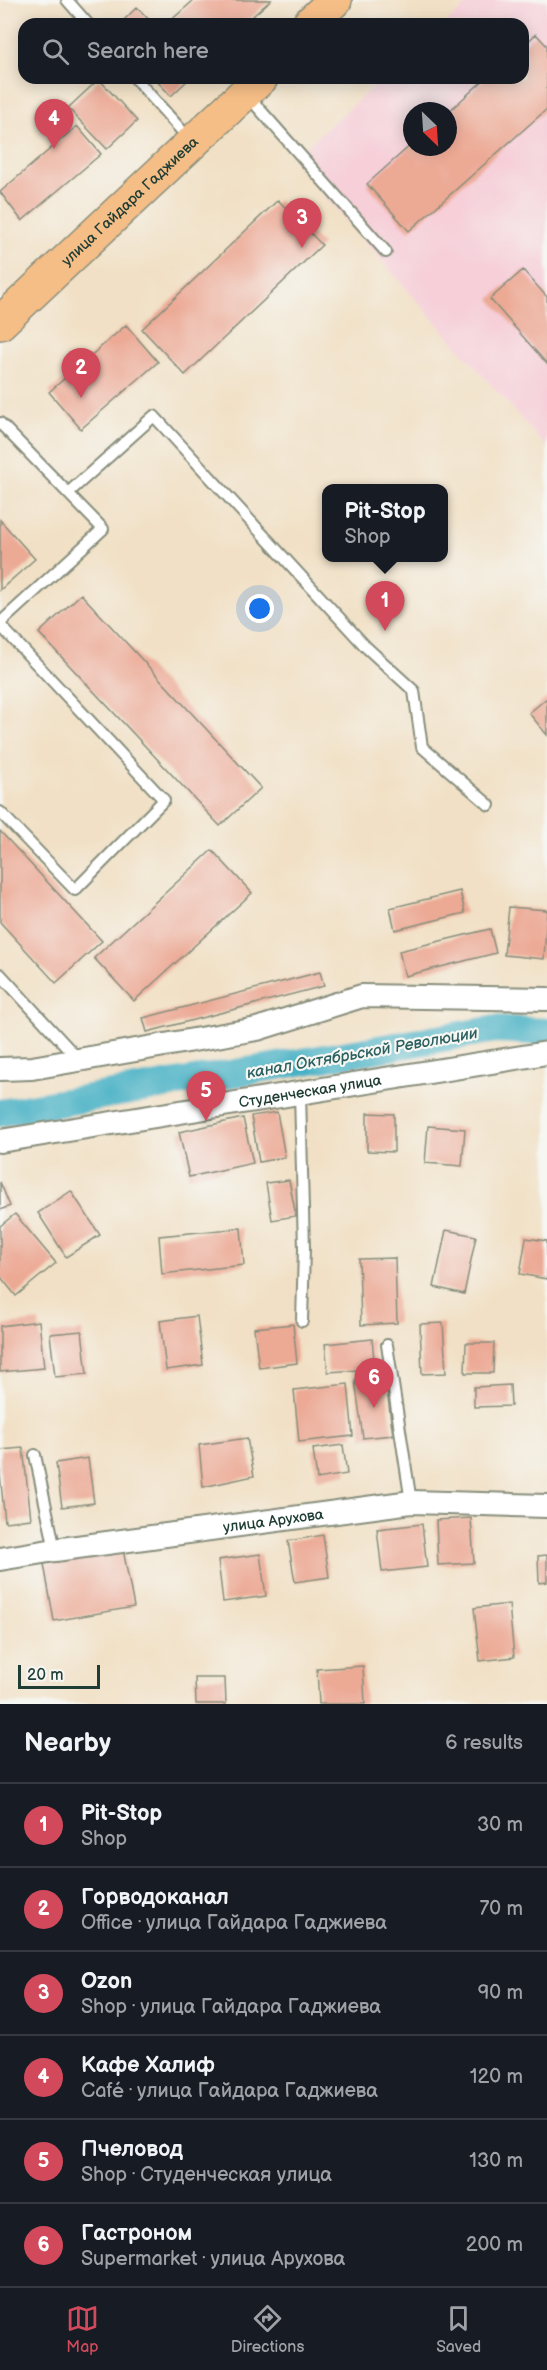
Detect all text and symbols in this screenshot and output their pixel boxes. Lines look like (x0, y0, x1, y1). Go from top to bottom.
search box (18, 18, 529, 84)
icon: search (39, 35, 72, 68)
text: Search here (87, 38, 209, 65)
pin: 4 (34, 100, 74, 149)
north arrow (403, 102, 457, 156)
street label: улица Гайдара Гаджиева (58, 133, 203, 270)
pin: 3 (282, 198, 322, 248)
pin: 2 (62, 348, 100, 398)
popup (322, 484, 448, 562)
text: Pit-Stop (344, 498, 426, 525)
text: Shop (344, 525, 391, 549)
pin: 1 (366, 582, 404, 631)
your location (245, 594, 274, 623)
water label: канал Октябрьской Революции (245, 1024, 479, 1083)
street label: Студенческая улица (237, 1071, 383, 1112)
pin: 5 (186, 1072, 226, 1121)
pin: 6 (354, 1358, 394, 1408)
street label: улица Арухова (222, 1505, 325, 1537)
scale bar (18, 1662, 100, 1690)
text: 20 m (27, 1666, 63, 1685)
text: Nearby (24, 1728, 111, 1759)
text: 6 results (445, 1731, 523, 1755)
text: Pit-Stop (81, 1800, 162, 1827)
text: 1 (39, 1813, 48, 1837)
text: 30 m (477, 1813, 523, 1837)
text: Shop (81, 1827, 127, 1851)
text: Горводоканал (81, 1884, 229, 1911)
text: 2 (38, 1897, 49, 1921)
text: 70 m (479, 1897, 523, 1921)
text: Office · улица Гайдара Гаджиева (81, 1911, 387, 1935)
text: Ozon (81, 1968, 132, 1995)
text: 3 (38, 1981, 49, 2005)
text: 90 m (478, 1981, 523, 2005)
text: Shop · улица Гайдара Гаджиева (81, 1995, 381, 2019)
text: Кафе Халиф (81, 2052, 215, 2079)
text: 4 (38, 2065, 49, 2089)
text: 120 m (470, 2065, 523, 2089)
text: Café · улица Гайдара Гаджиева (81, 2079, 378, 2103)
text: Пчеловод (81, 2136, 183, 2163)
text: 5 (38, 2149, 49, 2173)
text: 130 m (469, 2149, 523, 2173)
text: Shop · Студенческая улица (81, 2163, 332, 2187)
text: Гастроном (81, 2220, 192, 2247)
text: 6 (37, 2233, 50, 2257)
text: 200 m (466, 2233, 523, 2257)
text: Supermarket · улица Арухова (81, 2247, 345, 2271)
tab: Map (66, 2302, 99, 2357)
tab: Directions (231, 2302, 304, 2357)
tab: Saved (436, 2302, 481, 2357)

